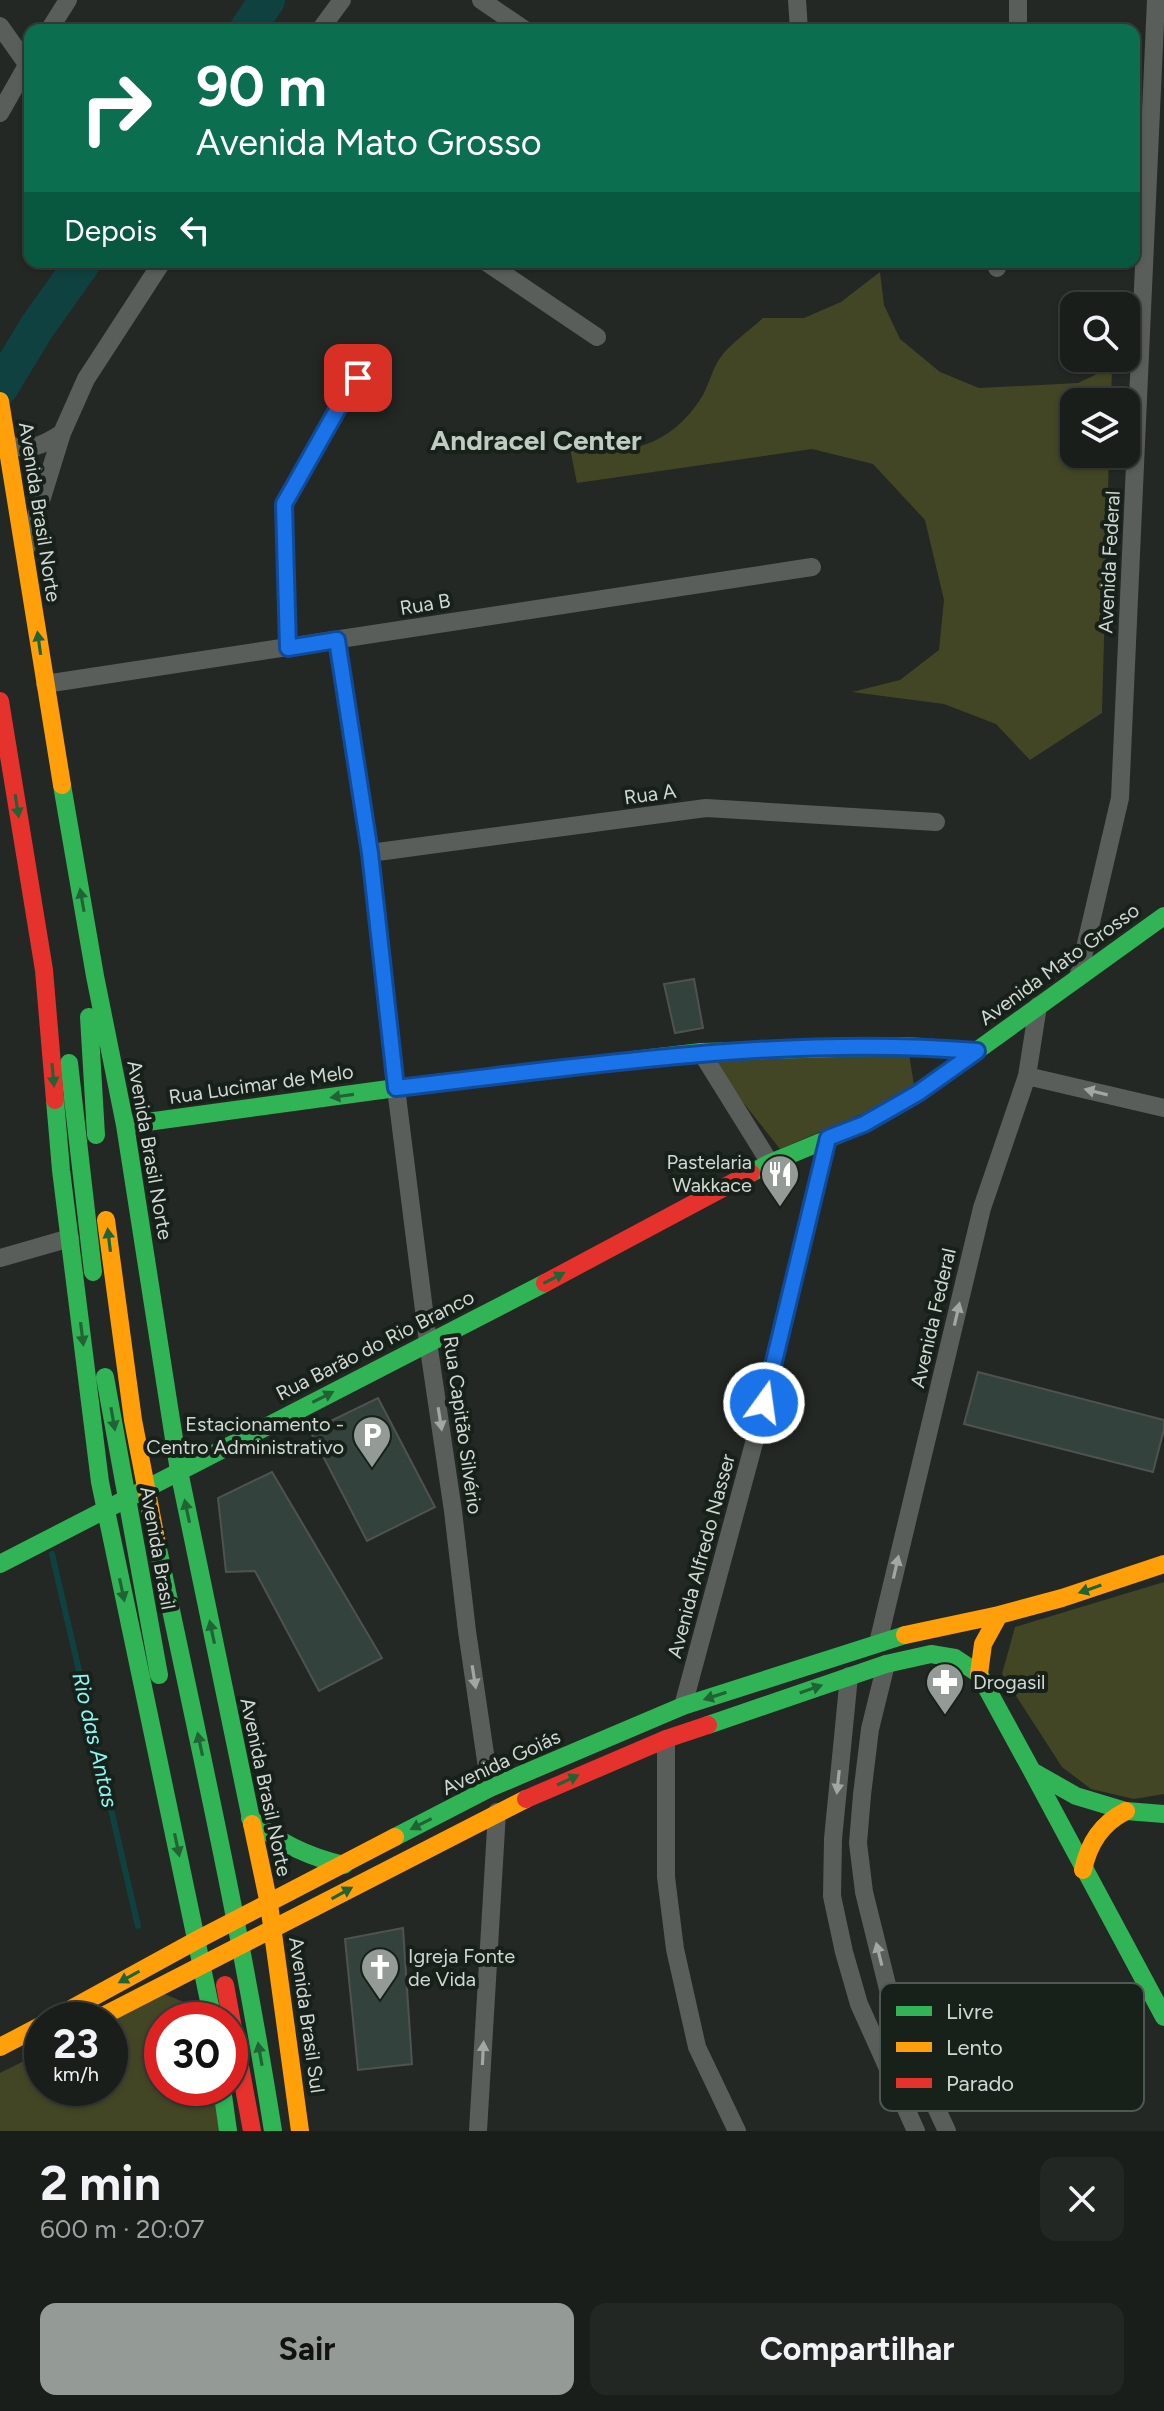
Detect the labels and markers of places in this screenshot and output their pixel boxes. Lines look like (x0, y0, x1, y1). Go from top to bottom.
pin (324, 344, 392, 412)
place label: Pastelaria Wakkace (666, 1150, 752, 1197)
restaurant icon: Pastelaria Wakkace (759, 1153, 801, 1208)
place label: Estacionamento - Centro Administrativo (146, 1412, 344, 1459)
parking icon: Estacionamento - Centro Administrativo (351, 1414, 393, 1469)
pharmacy icon: Drogasil (924, 1661, 966, 1716)
place label: Drogasil (973, 1670, 1045, 1694)
place label: Igreja Fonte de Vida (408, 1944, 515, 1991)
church icon: Igreja Fonte de Vida (359, 1946, 401, 2001)

